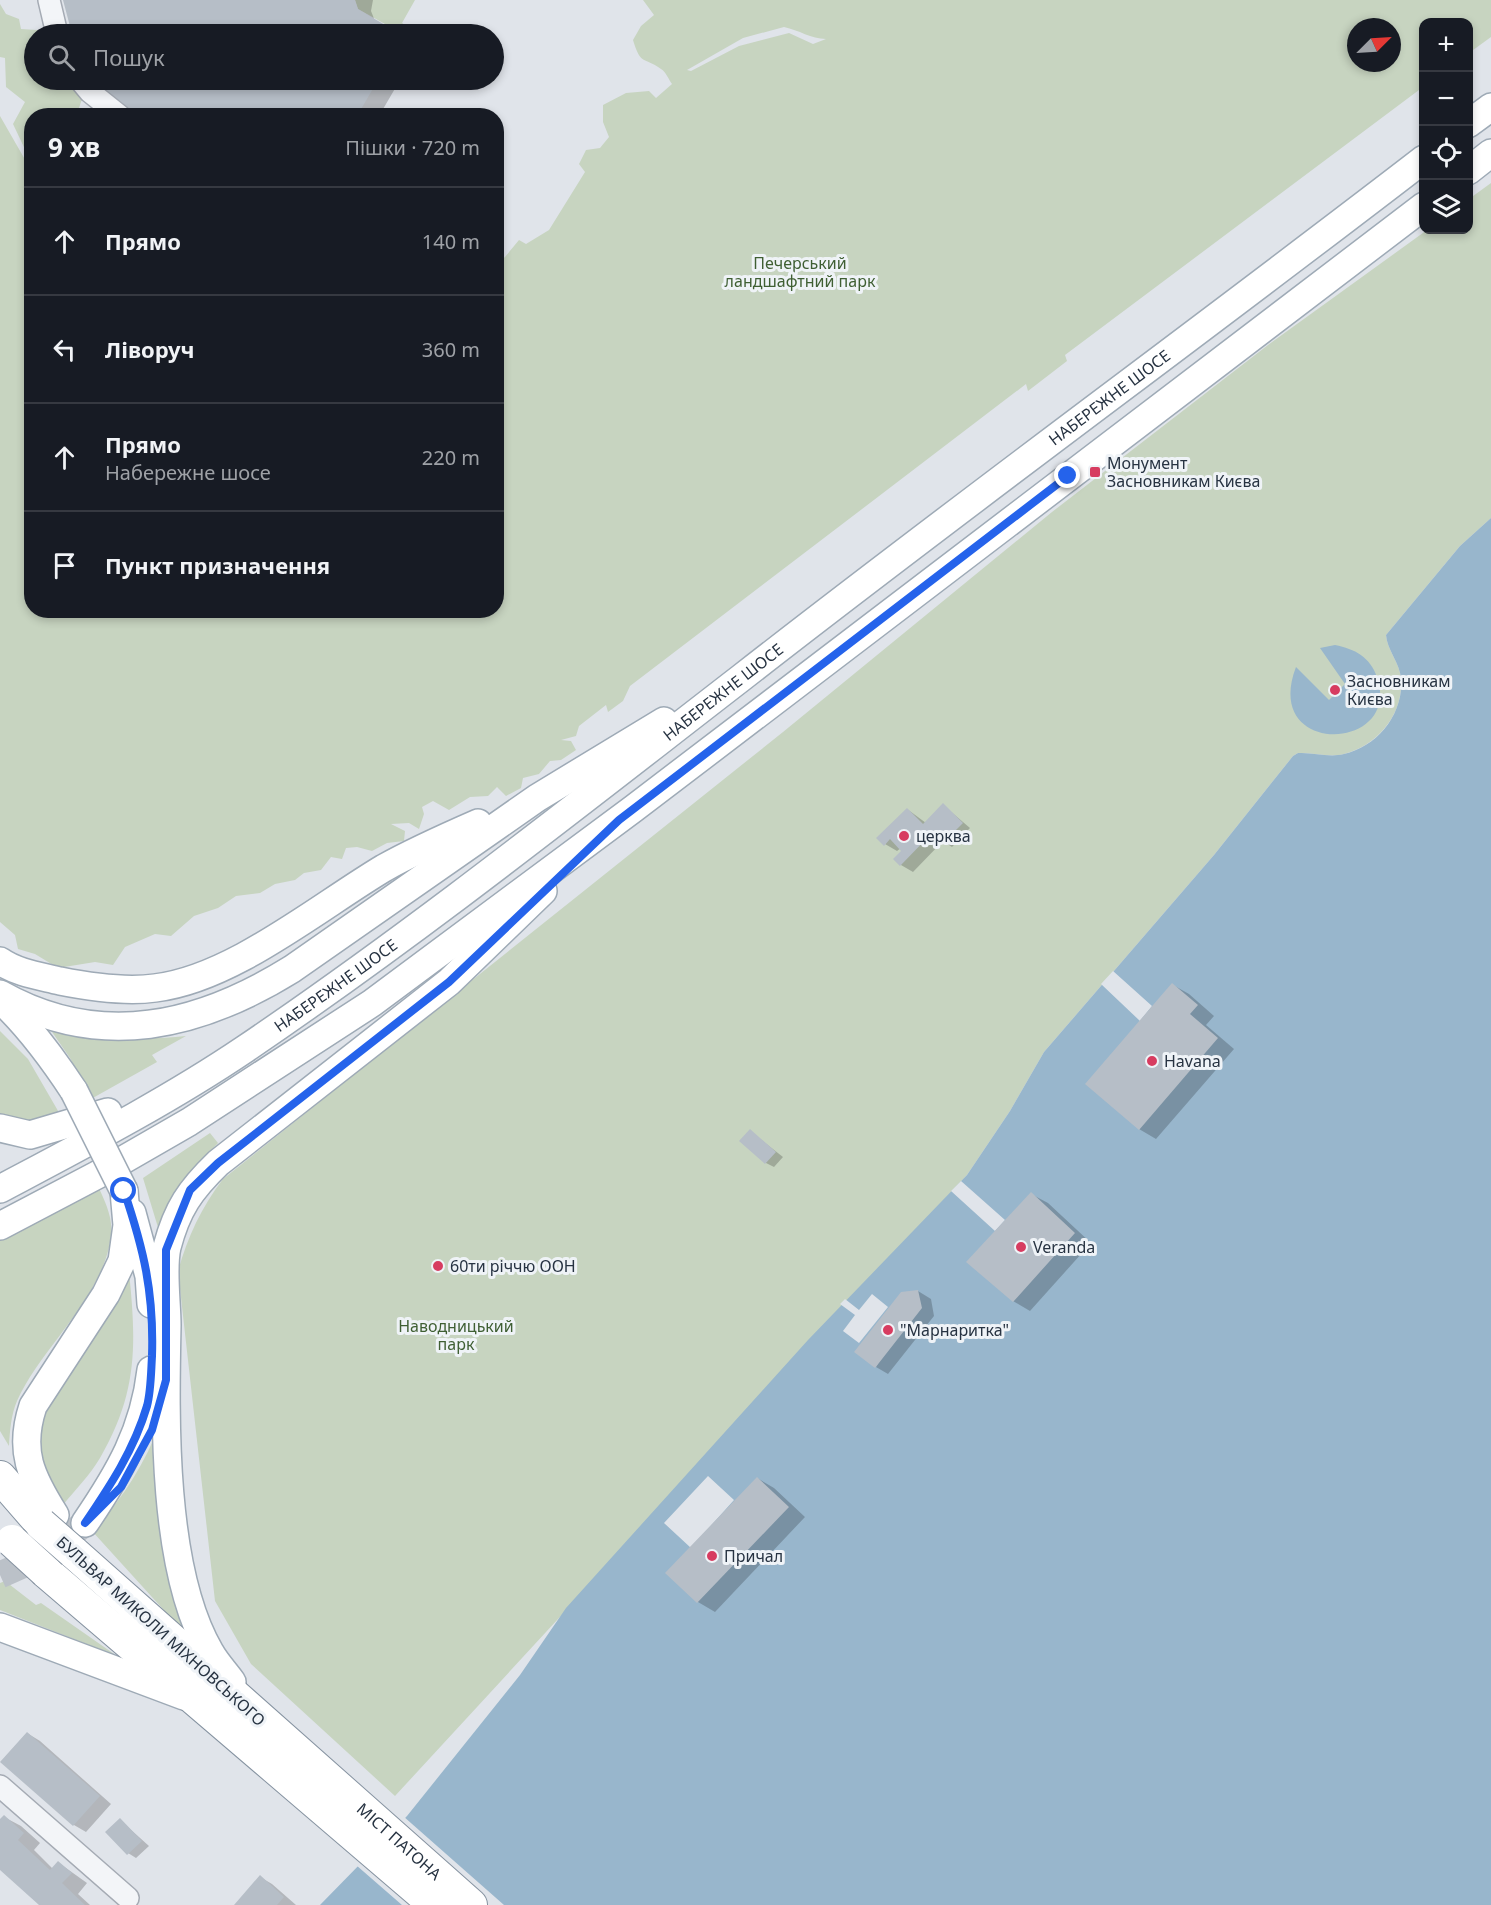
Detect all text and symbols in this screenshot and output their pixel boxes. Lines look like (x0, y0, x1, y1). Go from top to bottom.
north arrow (1347, 18, 1401, 72)
map controls (1419, 18, 1473, 234)
button: + (1419, 18, 1473, 72)
search box (24, 24, 504, 90)
icon: search (45, 41, 78, 74)
text: Пошук (93, 42, 165, 72)
button: − (1419, 72, 1473, 126)
button: locate (1419, 126, 1473, 180)
text: 9 хв (48, 129, 100, 165)
text: Пішки · 720 m (345, 134, 480, 161)
button: layers (1419, 180, 1473, 234)
icon: ahead (48, 225, 81, 258)
text: Прямо (105, 226, 181, 256)
text: 140 m (422, 228, 480, 255)
park label: Печерський ландшафтний парк (725, 252, 876, 292)
icon: left (48, 333, 81, 366)
text: Ліворуч (105, 334, 195, 364)
text: 360 m (422, 336, 480, 363)
street label: НАБЕРЕЖНЕ ШОСЕ (1044, 344, 1175, 450)
text: Прямо (105, 429, 181, 459)
icon: ahead (48, 441, 81, 474)
text: 220 m (422, 444, 480, 471)
place label: Монумент Засновникам Києва (1107, 452, 1260, 492)
text: Набережне шосе (105, 459, 271, 486)
route end (1054, 462, 1080, 488)
marker: Монумент Засновникам Києва (1088, 465, 1102, 479)
icon: arrive (48, 549, 81, 582)
text: Пункт призначення (105, 550, 330, 580)
street label: НАБЕРЕЖНЕ ШОСЕ (658, 638, 788, 746)
place label: Засновникам Києва (1347, 670, 1451, 710)
marker: Засновникам Києва (1328, 683, 1342, 697)
place label: церква (916, 825, 971, 847)
marker: церква (897, 829, 911, 843)
street label: НАБЕРЕЖНЕ ШОСЕ (270, 934, 402, 1037)
place label: Havana (1164, 1050, 1221, 1072)
marker: Havana (1145, 1054, 1159, 1068)
route start (110, 1177, 136, 1203)
place label: Veranda (1033, 1236, 1095, 1258)
marker: Veranda (1014, 1240, 1028, 1254)
place label: 60ти річчю ООН (450, 1255, 576, 1277)
marker: 60ти річчю ООН (431, 1259, 445, 1273)
park label: Наводницький парк (398, 1315, 514, 1355)
place label: "Марнаритка" (900, 1319, 1009, 1341)
marker: "Марнаритка" (881, 1323, 895, 1337)
street label: БУЛЬВАР МИКОЛИ МІХНОВСЬКОГО (52, 1531, 270, 1731)
place label: Причал (724, 1545, 783, 1567)
marker: Причал (705, 1549, 719, 1563)
street label: МІСТ ПАТОНА (352, 1798, 447, 1885)

